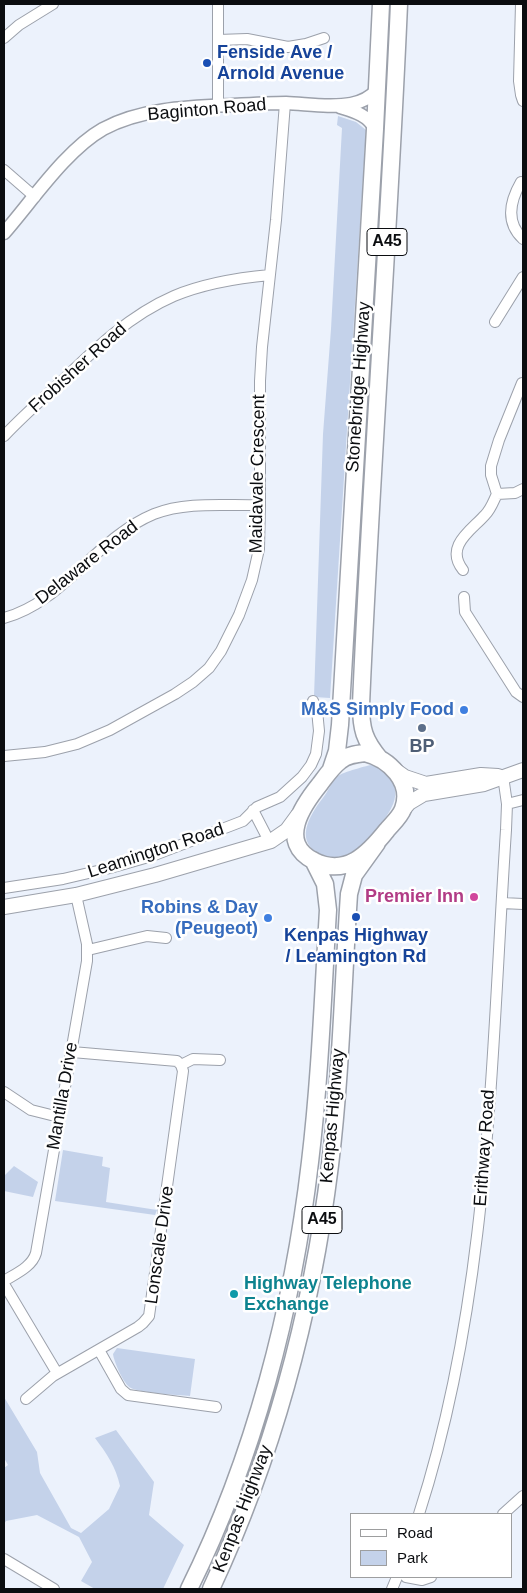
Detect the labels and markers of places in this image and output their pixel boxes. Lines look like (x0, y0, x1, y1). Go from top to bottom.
place label: Fenside Ave / Arnold Avenue (217, 42, 344, 84)
marker: Fenside Ave / Arnold Avenue (201, 57, 213, 69)
place label: M&S Simply Food (301, 699, 454, 721)
marker: M&S Simply Food (458, 704, 470, 716)
marker: BP (416, 722, 428, 734)
place label: BP (409, 736, 435, 758)
place label: Premier Inn (365, 886, 464, 908)
marker: Premier Inn (468, 891, 480, 903)
place label: Robins & Day (Peugeot) (141, 897, 258, 940)
marker: Kenpas Highway / Leamington Rd (350, 911, 362, 923)
marker: Robins & Day (Peugeot) (262, 912, 274, 924)
place label: Kenpas Highway / Leamington Rd (284, 925, 428, 968)
place label: Highway Telephone Exchange (244, 1273, 412, 1316)
marker: Highway Telephone Exchange (228, 1288, 240, 1300)

